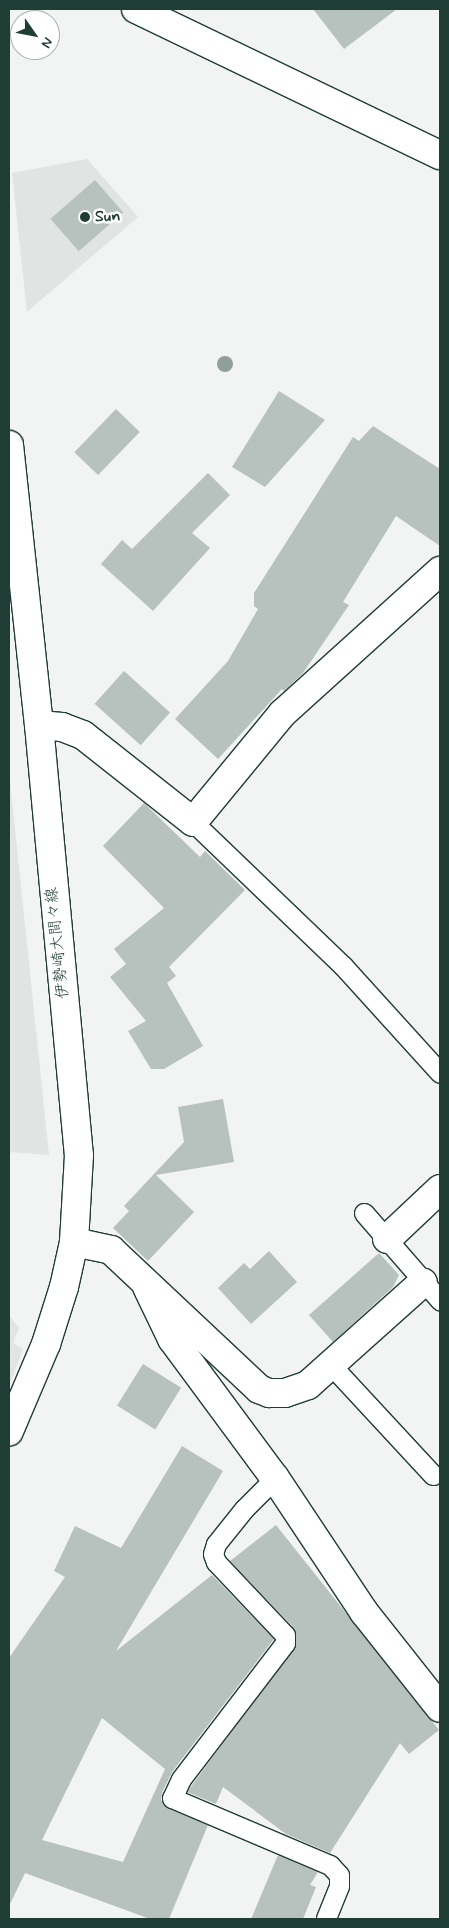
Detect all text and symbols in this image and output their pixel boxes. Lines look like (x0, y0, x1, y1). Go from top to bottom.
north arrow (10, 10, 60, 60)
text: N (37, 34, 57, 51)
place label: Sun (95, 207, 120, 227)
marker: Sun (79, 211, 91, 223)
street label: 伊勢崎大間々線 (43, 886, 73, 1000)

